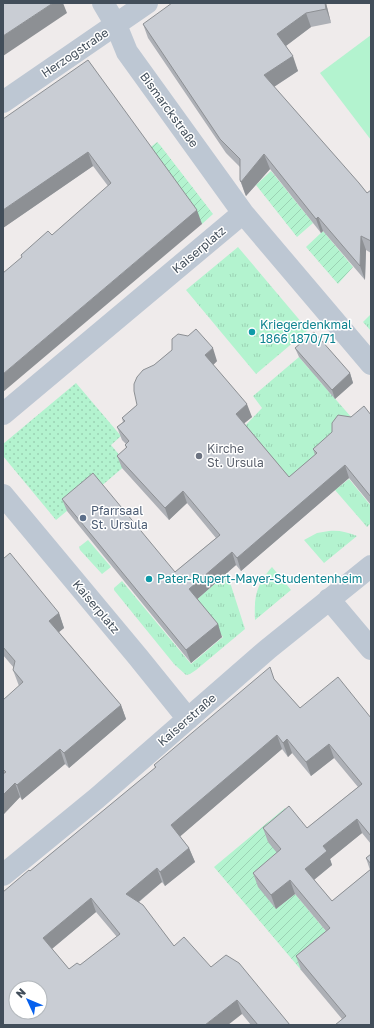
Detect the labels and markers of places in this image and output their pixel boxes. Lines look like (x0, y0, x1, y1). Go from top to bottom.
place label: Kriegerdenkmal 1866 1870/71 (260, 317, 352, 346)
marker: Kriegerdenkmal 1866 1870/71 (247, 327, 257, 337)
place label: Kirche St. Ursula (207, 441, 264, 470)
marker: Kirche St. Ursula (194, 451, 204, 461)
place label: Pfarrsaal St. Ursula (91, 503, 148, 532)
marker: Pfarrsaal St. Ursula (78, 513, 88, 523)
place label: Pater-Rupert-Mayer-Studentenheim (157, 571, 362, 586)
marker: Pater-Rupert-Mayer-Studentenheim (144, 574, 154, 584)

